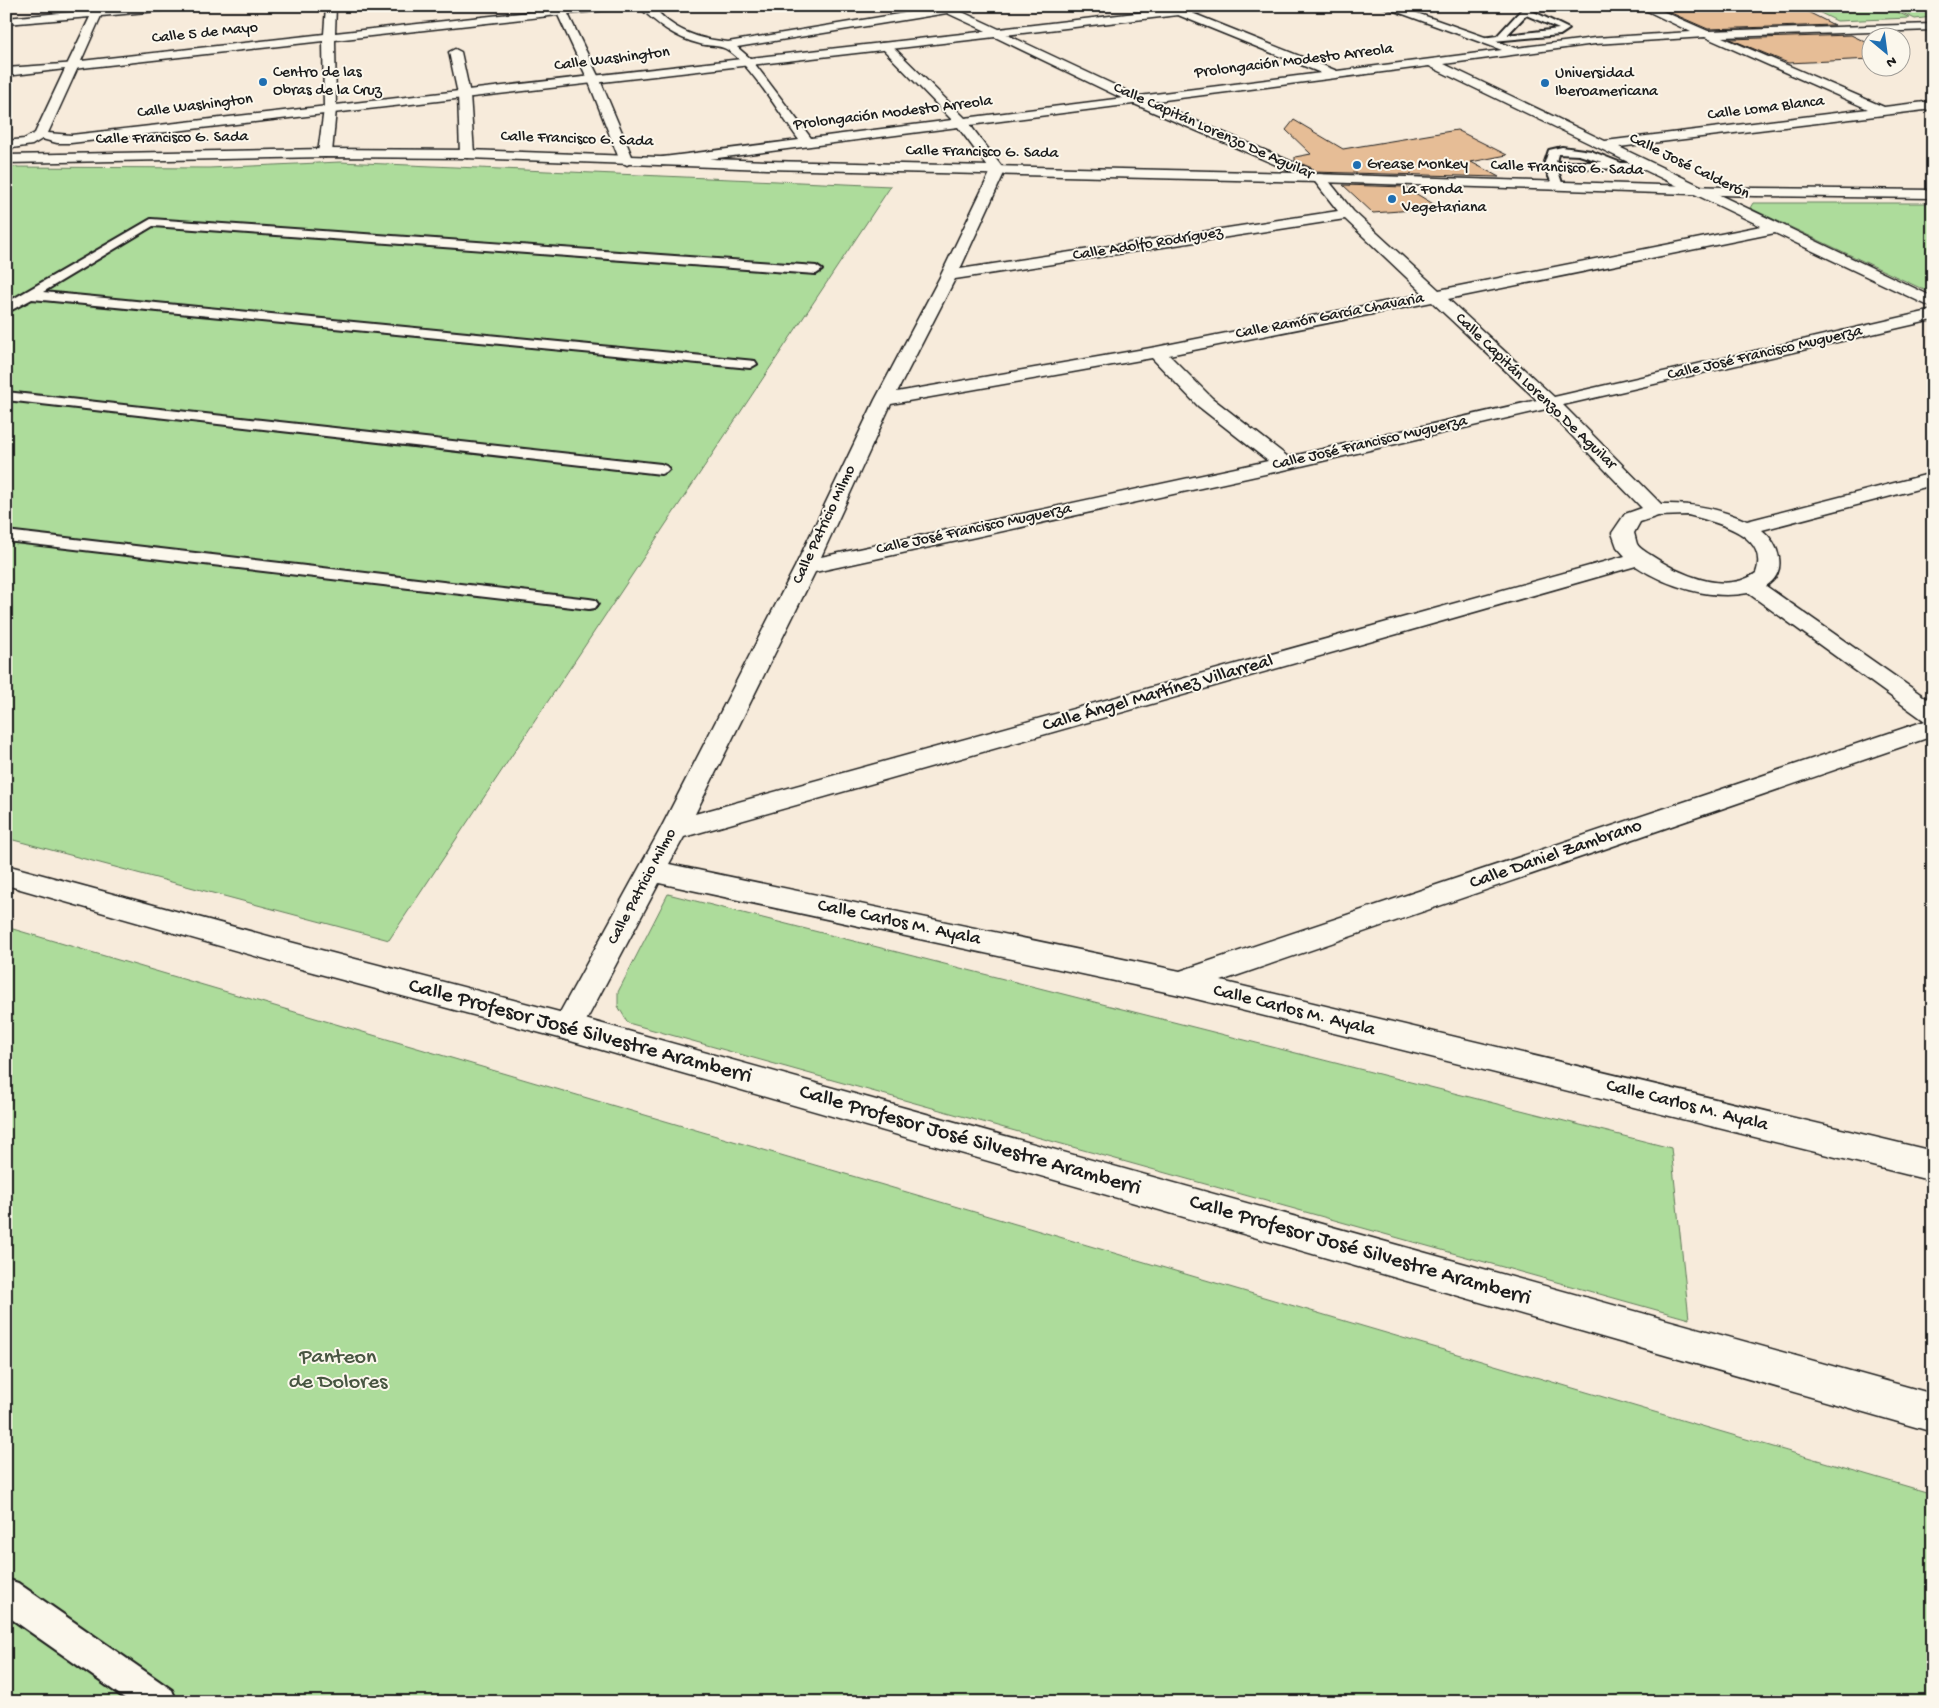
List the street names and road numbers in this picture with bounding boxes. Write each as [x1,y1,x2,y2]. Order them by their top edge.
street label: Calle 5 de Mayo [151,19,259,49]
street label: Prolongación Modesto Arreola [1193,40,1396,84]
street label: Calle Washington [553,43,671,77]
street label: Calle Capitán Lorenzo De Aguilar [1110,79,1317,185]
street label: Calle Washington [136,90,254,124]
street label: Prolongación Modesto Arreola [792,92,995,136]
street label: Calle Loma Blanca [1707,92,1827,126]
street label: Calle Francisco G. Sada [95,128,250,150]
street label: Calle Francisco G. Sada [500,128,655,152]
street label: Calle José Calderón [1626,130,1753,205]
street label: Calle Francisco G. Sada [905,142,1060,164]
street label: Calle Francisco G. Sada [1490,157,1645,181]
street label: Calle Adolfo Rodríguez [1072,224,1225,266]
street label: Calle Ramón García Chavaria [1234,289,1427,345]
street label: Calle Capitán Lorenzo De Aguilar [1450,310,1621,475]
street label: Calle José Francisco Muguerza [1666,322,1865,386]
street label: Calle José Francisco Muguerza [1271,412,1470,476]
street label: Calle Patricio Milmo [789,463,861,587]
street label: Calle José Francisco Muguerza [875,500,1074,560]
street label: Calle Ángel Martínez Villarreal [1040,650,1276,738]
street label: Calle Daniel Zambrano [1467,815,1645,895]
street label: Calle Patricio Milmo [604,826,682,948]
street label: Calle Carlos M. Ayala [815,894,984,952]
street label: Calle Profesor José Silvestre Aramberri [406,974,754,1090]
street label: Calle Carlos M. Ayala [1211,980,1379,1043]
street label: Calle Carlos M. Ayala [1604,1075,1772,1138]
street label: Calle Profesor José Silvestre Aramberri [796,1080,1144,1202]
street label: Calle Profesor José Silvestre Aramberri [1186,1190,1534,1312]

